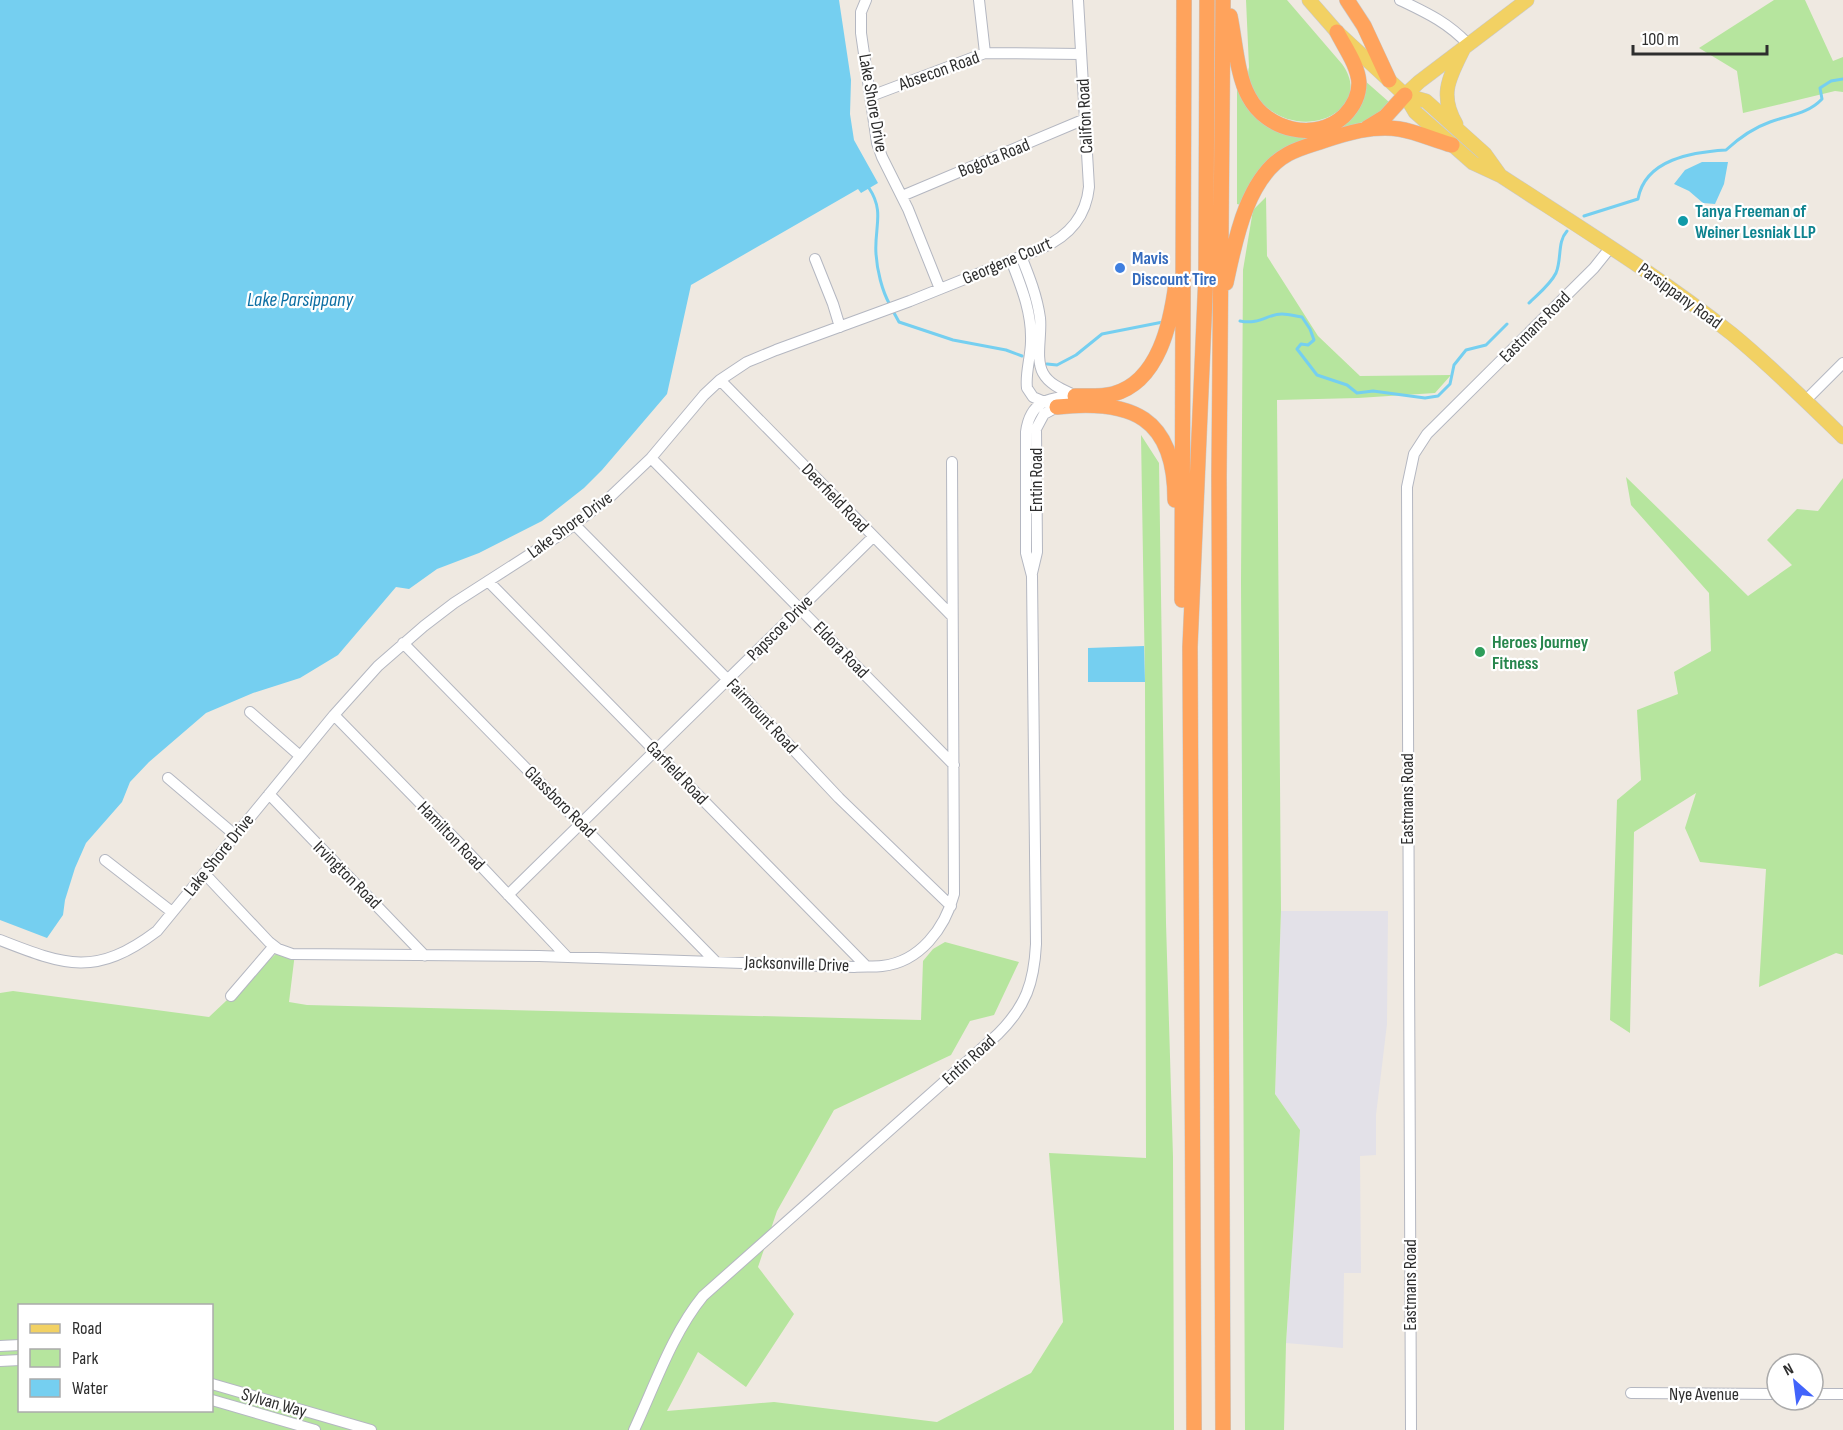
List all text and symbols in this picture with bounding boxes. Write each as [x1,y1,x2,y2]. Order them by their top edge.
scale bar [1633,18,1766,56]
text: 100 m [1642,29,1679,50]
street label: Absecon Road [895,47,982,96]
street label: Lake Shore Drive [854,52,892,154]
street label: Califon Road [1073,78,1097,154]
street label: Bogota Road [955,134,1033,182]
place label: Tanya Freeman of Weiner Lesniak LLP [1695,201,1816,243]
marker: Tanya Freeman of Weiner Lesniak LLP [1676,214,1690,228]
street label: Georgene Court [959,233,1055,289]
place label: Mavis Discount Tire [1132,248,1217,290]
street label: Parsippany Road [1634,259,1726,333]
marker: Mavis Discount Tire [1113,261,1127,275]
street label: Eastmans Road [1495,287,1575,367]
water label: Lake Parsippany [247,288,354,312]
street label: Entin Road [1026,448,1047,512]
street label: Deerfield Road [797,459,873,537]
street label: Lake Shore Drive [524,487,616,563]
street label: Papscoe Drive [743,591,817,665]
street label: Eldora Road [809,617,873,683]
place label: Heroes Journey Fitness [1492,632,1589,674]
marker: Heroes Journey Fitness [1473,645,1487,659]
street label: Fairmount Road [722,674,802,758]
street label: Garfield Road [642,737,712,809]
street label: Eastmans Road [1397,753,1418,845]
street label: Glassboro Road [520,762,600,842]
street label: Hamilton Road [413,797,489,875]
street label: Lake Shore Drive [180,810,258,900]
street label: Irvington Road [309,837,385,913]
street label: Jacksonville Drive [743,952,850,976]
street label: Entin Road [938,1031,1000,1089]
street label: Eastmans Road [1400,1239,1421,1331]
legend [18,1304,213,1412]
text: Road [72,1318,102,1339]
text: Park [72,1348,98,1369]
north arrow [1765,1352,1825,1412]
text: N [1780,1360,1797,1380]
text: Water [72,1378,108,1399]
street label: Sylvan Way [239,1384,309,1422]
street label: Nye Avenue [1669,1384,1739,1405]

